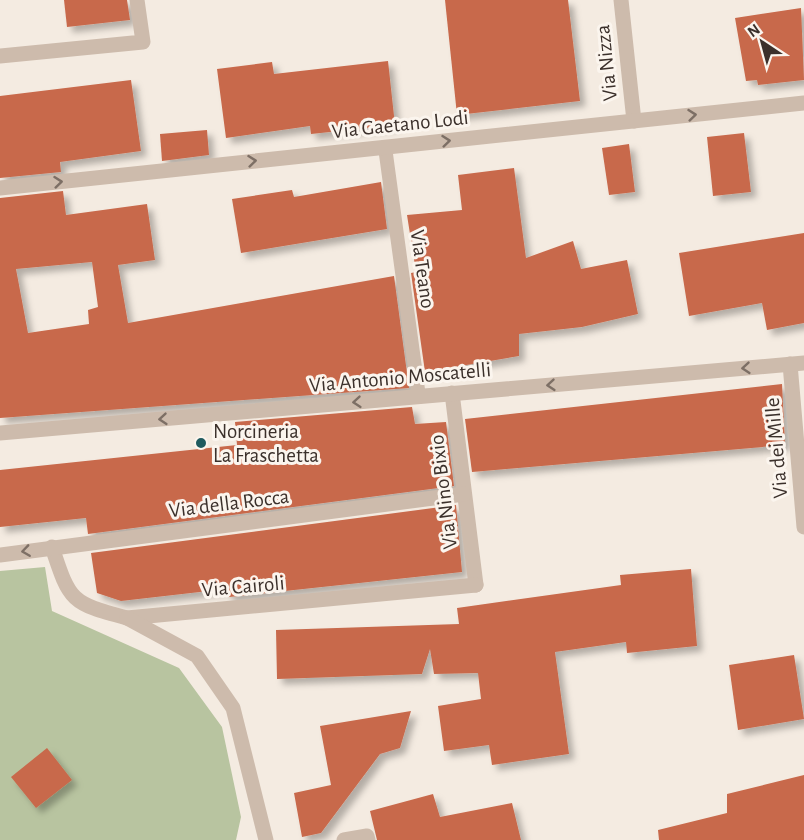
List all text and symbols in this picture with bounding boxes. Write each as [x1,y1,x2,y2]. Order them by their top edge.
north arrow [732,12,792,72]
text: N [745,21,763,40]
street label: Via Nizza [592,24,621,102]
street label: Via Gaetano Lodi [331,107,469,142]
one-way arrow [687,109,696,122]
one-way arrow [441,135,451,148]
one-way arrow [248,155,257,168]
one-way arrow [54,176,63,189]
street label: Via Teano [407,228,438,310]
street label: Via Antonio Moscatelli [308,359,492,396]
one-way arrow [741,361,750,374]
one-way arrow [547,378,556,391]
one-way arrow [353,395,362,408]
street label: Via dei Mille [762,397,791,499]
one-way arrow [158,412,167,425]
place label: Norcineria La Fraschetta [213,421,319,466]
street label: Via Nino Bixio [426,434,461,550]
marker: Norcineria La Fraschetta [194,436,208,450]
street label: Via della Rocca [168,486,291,521]
one-way arrow [21,545,31,557]
street label: Via Cairoli [201,572,285,601]

